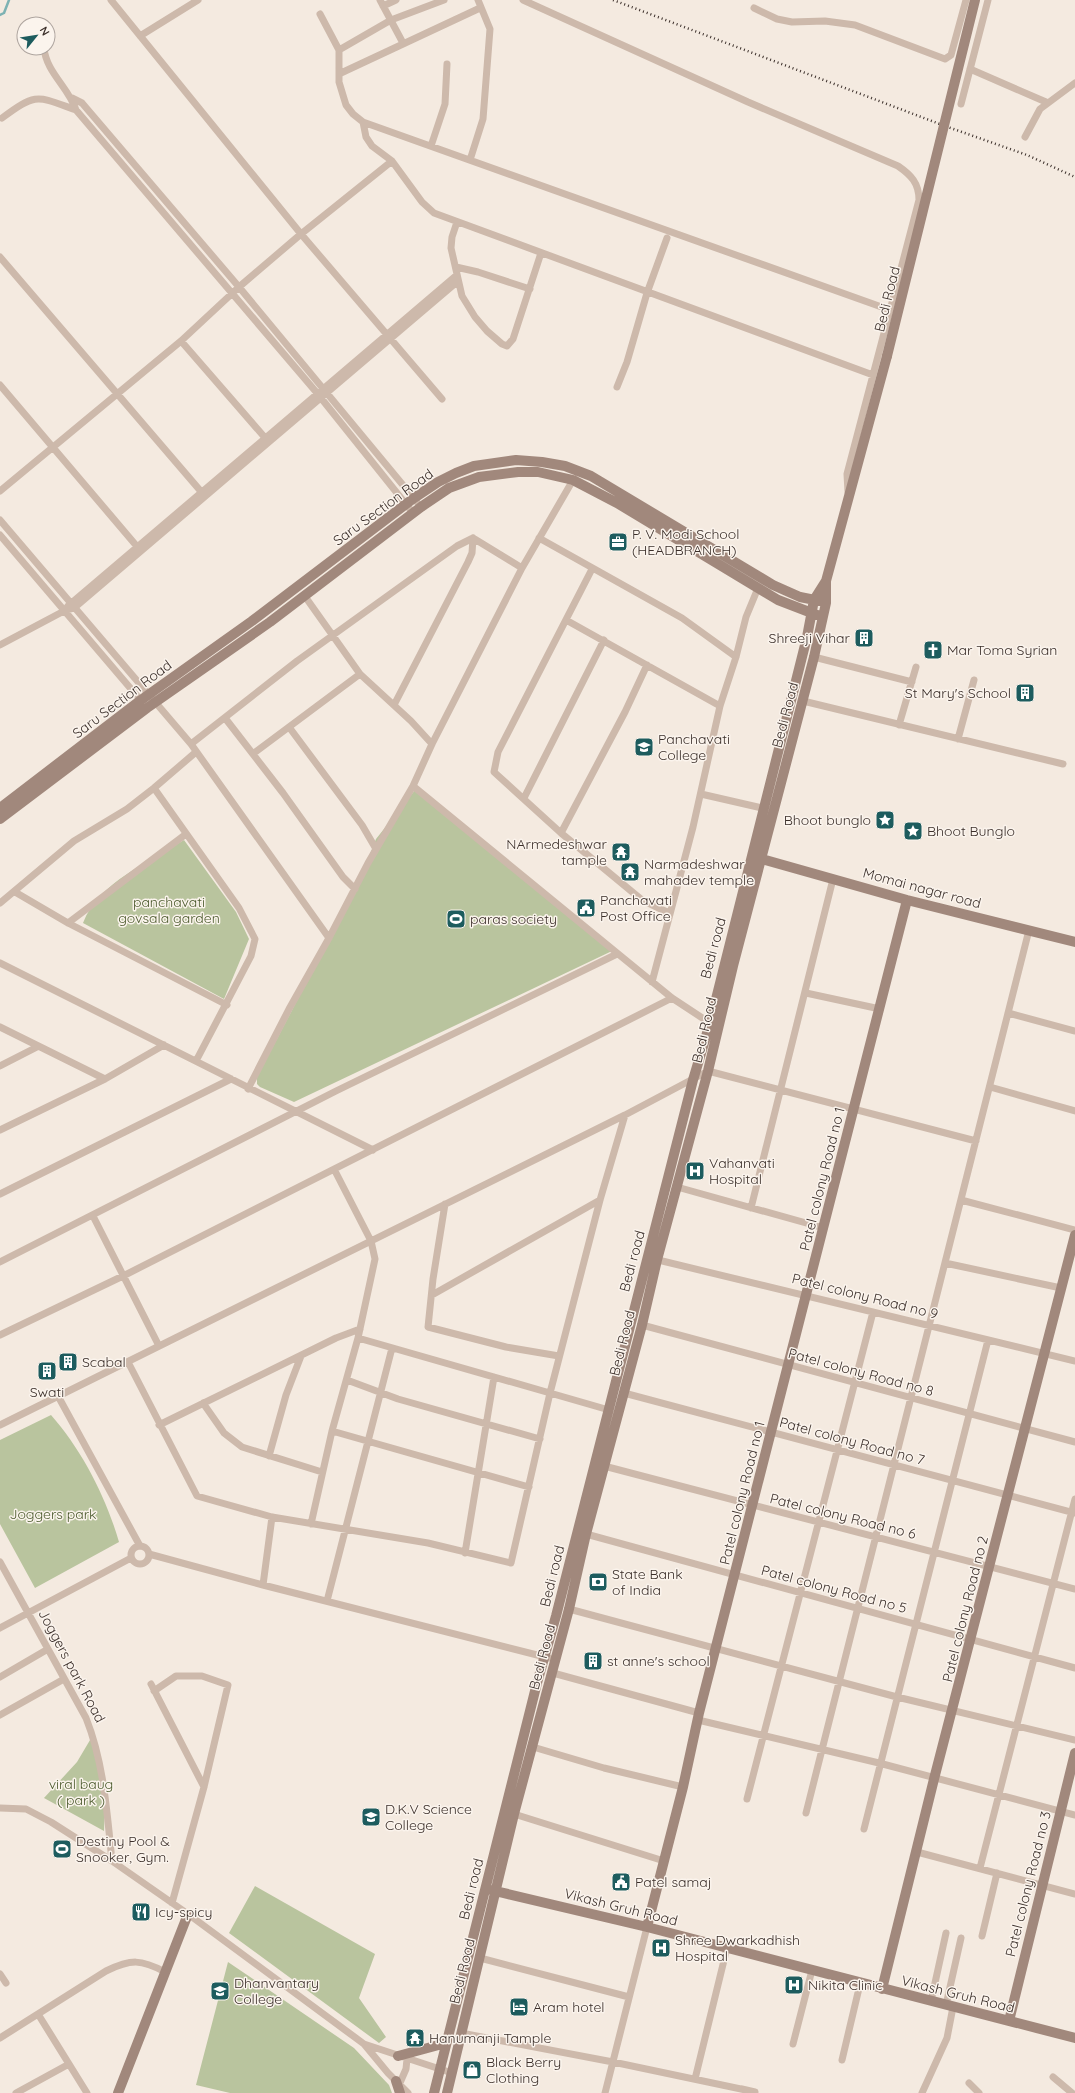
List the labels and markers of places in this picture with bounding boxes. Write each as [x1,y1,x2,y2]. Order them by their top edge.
place label: P. V. Modi School (HEADBRANCH) [632,525,740,559]
office icon: P. V. Modi School (HEADBRANCH) [607,531,629,553]
building icon: Shreeji Vihar [853,627,875,649]
place label: Shreeji Vihar [769,629,851,647]
church icon: Mar Toma Syrian [922,639,944,661]
place label: Mar Toma Syrian [947,641,1057,659]
building icon: St Mary's School [1014,682,1036,704]
place label: St Mary's School [905,684,1011,702]
place label: Panchavati College [658,730,730,764]
school or university icon: Panchavati College [633,736,655,758]
place icon: Bhoot bunglo [874,809,896,831]
place label: Bhoot bunglo [784,811,871,829]
place icon: Bhoot Bunglo [902,820,924,842]
place label: Bhoot Bunglo [927,822,1015,840]
place label: NArmedeshwar tample [506,835,608,869]
temple icon: NArmedeshwar tample [610,841,632,863]
place label: Narmadeshwar mahadev temple [644,855,754,889]
temple icon: Narmadeshwar mahadev temple [619,861,641,883]
place label: Panchavati Post Office [600,891,672,925]
public building icon: Panchavati Post Office [575,897,597,919]
sports icon: paras society [445,908,467,930]
place label: paras society [470,910,557,928]
place label: Vahanvati Hospital [709,1154,775,1188]
hospital icon: Vahanvati Hospital [684,1160,706,1182]
building icon: Scabal [57,1351,79,1373]
place label: Scabal [82,1353,126,1371]
building icon: Swati [36,1360,58,1382]
place label: Swati [30,1383,64,1401]
place label: State Bank of India [612,1565,683,1599]
bank icon: State Bank of India [587,1571,609,1593]
building icon: st anne's school [582,1650,604,1672]
place label: st anne's school [607,1652,710,1670]
place label: D.K.V Science College [385,1800,472,1834]
school or university icon: D.K.V Science College [360,1806,382,1828]
place label: Destiny Pool & Snooker, Gym. [76,1832,170,1866]
sports icon: Destiny Pool & Snooker, Gym. [51,1838,73,1860]
public building icon: Patel samaj [610,1871,632,1893]
place label: Patel samaj [635,1873,712,1891]
restaurant icon: Icy-spicy [130,1901,152,1923]
place label: Icy-spicy [155,1903,212,1921]
place label: Shree Dwarkadhish Hospital [675,1931,800,1965]
hospital icon: Shree Dwarkadhish Hospital [650,1937,672,1959]
place label: Dhanvantary College [234,1974,319,2008]
hospital icon: Nikita Clinic [783,1974,805,1996]
place label: Nikita Clinic [808,1976,882,1994]
school or university icon: Dhanvantary College [209,1980,231,2002]
hotel icon: Aram hotel [508,1996,530,2018]
place label: Aram hotel [533,1998,605,2016]
temple icon: Hanumanji Tample [404,2027,426,2049]
place label: Hanumanji Tample [429,2029,551,2047]
place label: Black Berry Clothing [486,2053,561,2087]
shop icon: Black Berry Clothing [461,2059,483,2081]

